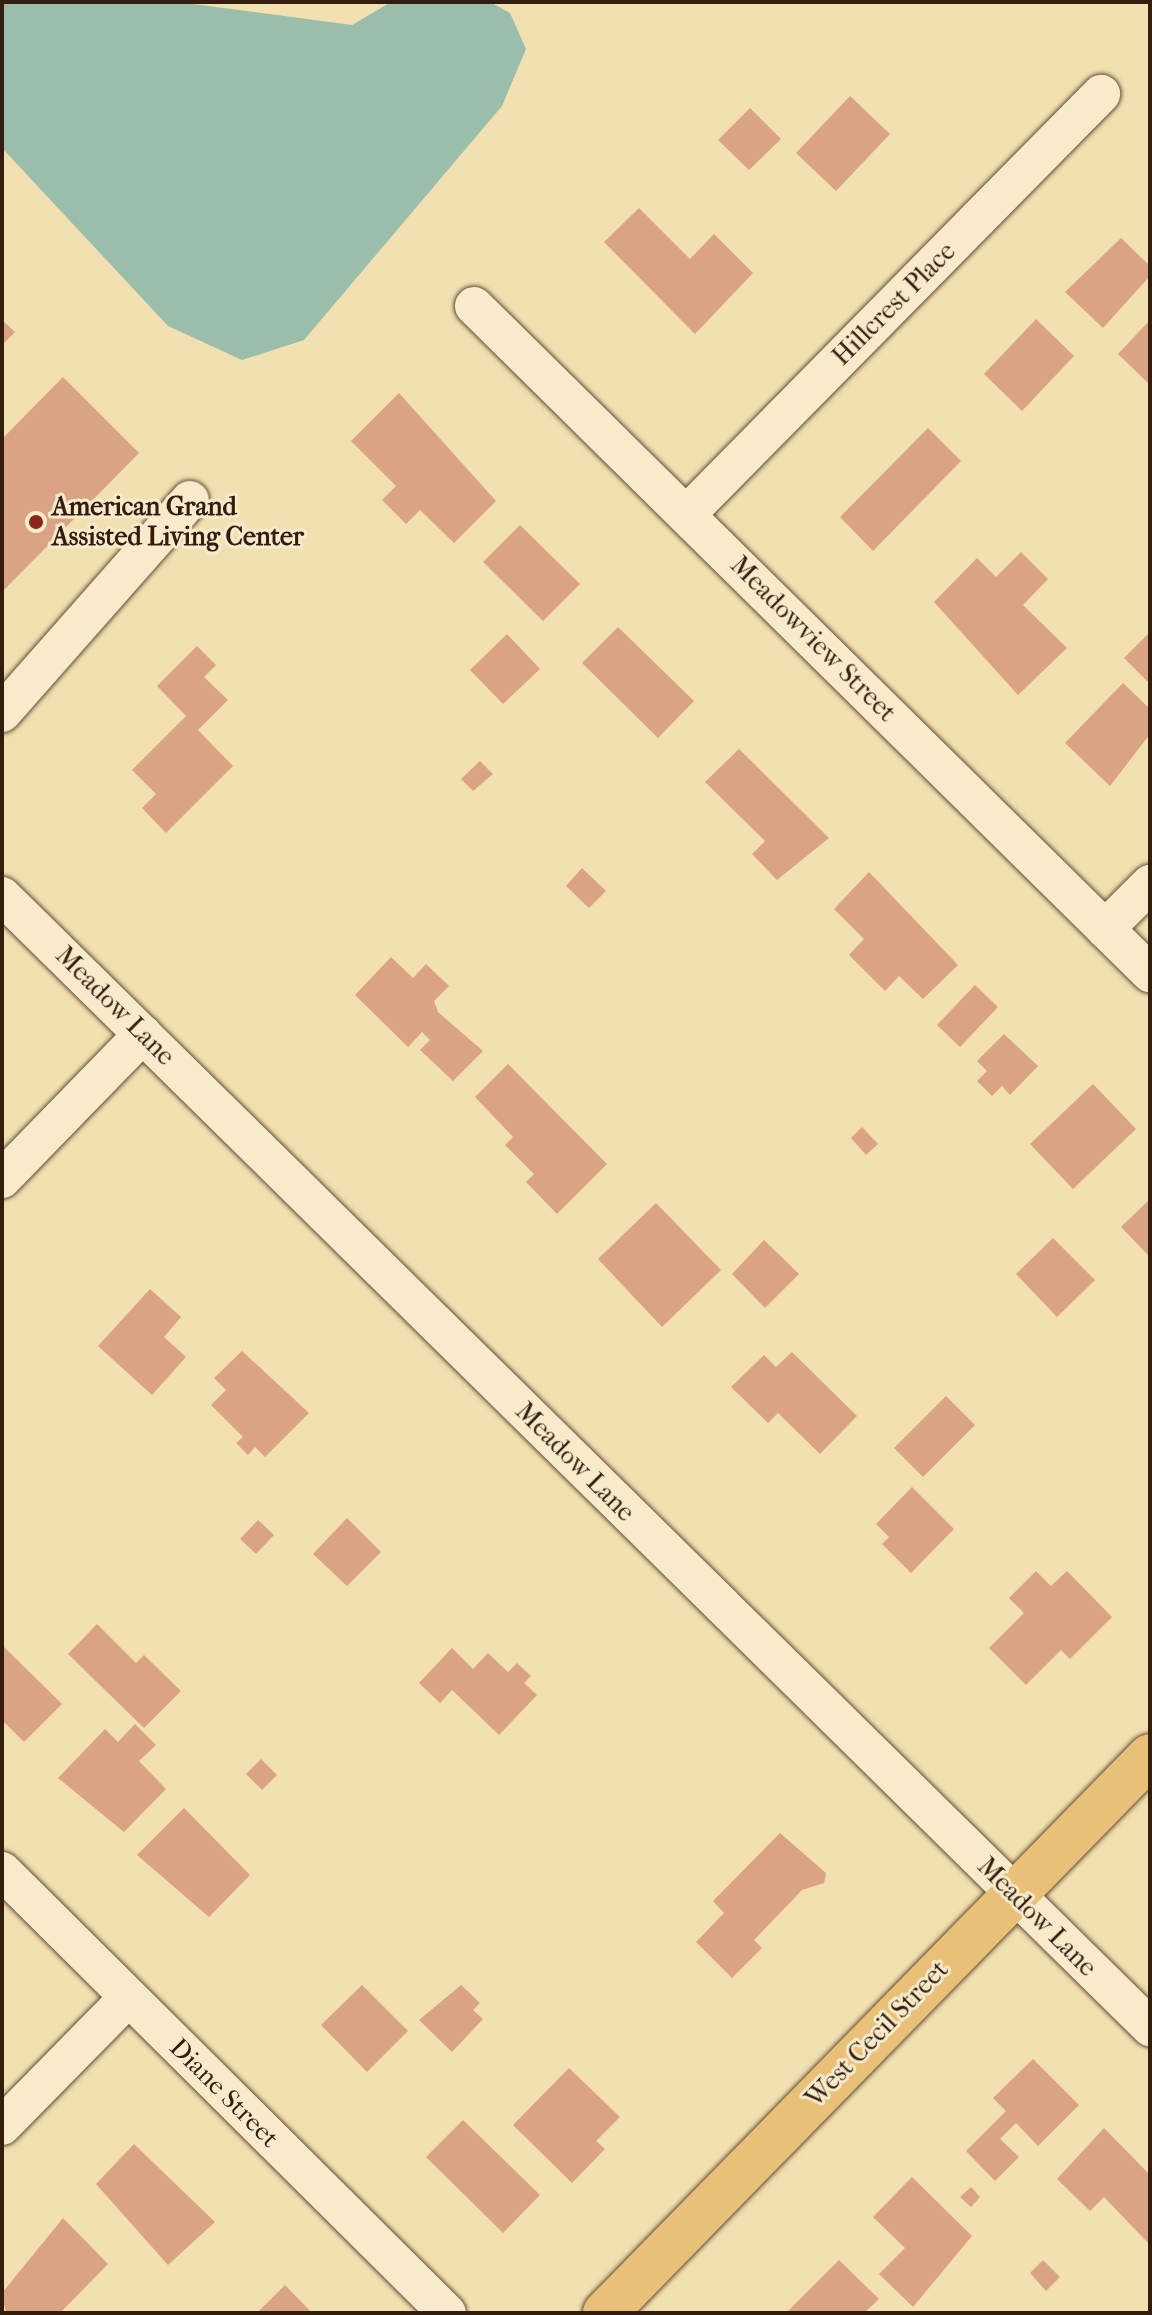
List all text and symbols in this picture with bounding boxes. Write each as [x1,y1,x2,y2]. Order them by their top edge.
street label: Hillcrest Place [826,236,962,372]
place label: American Grand Assisted Living Center [52,491,304,552]
marker: American Grand Assisted Living Center [27,513,45,531]
street label: Meadowview Street [724,550,902,728]
street label: Meadow Lane [49,940,181,1072]
street label: Meadow Lane [509,1396,641,1528]
street label: Meadow Lane [971,1851,1103,1983]
street label: West Cecil Street [799,1954,955,2114]
street label: Diane Street [163,2032,285,2154]

